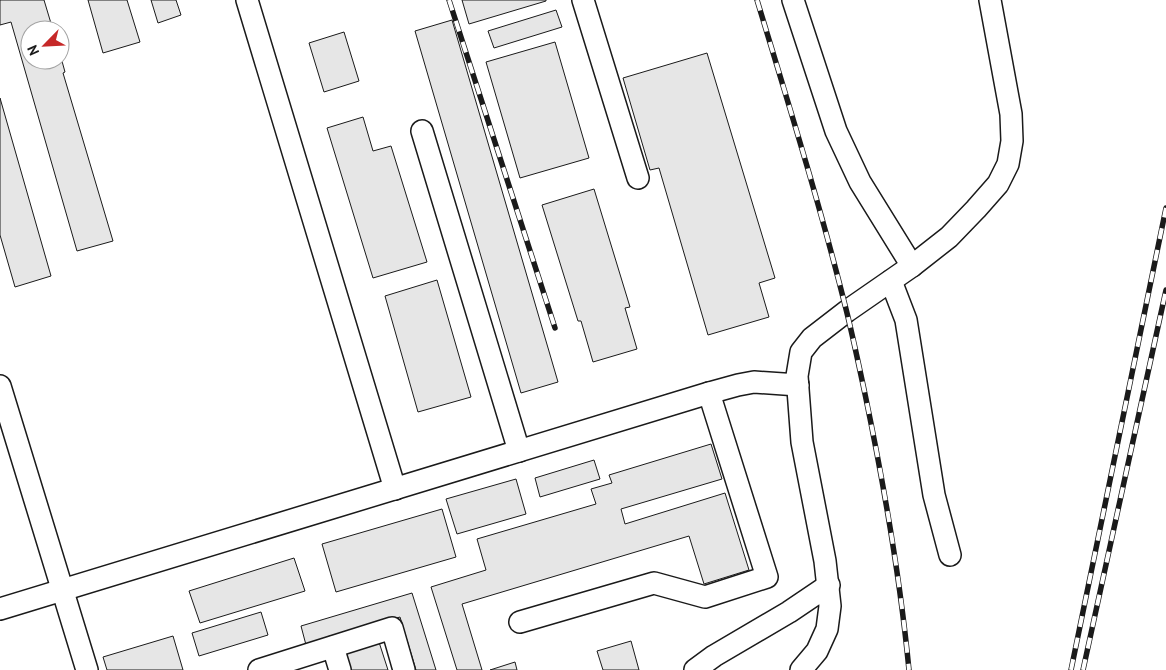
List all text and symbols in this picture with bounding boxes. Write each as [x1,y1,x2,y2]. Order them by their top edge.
north arrow [20,20,70,70]
text: N [23,42,43,58]

